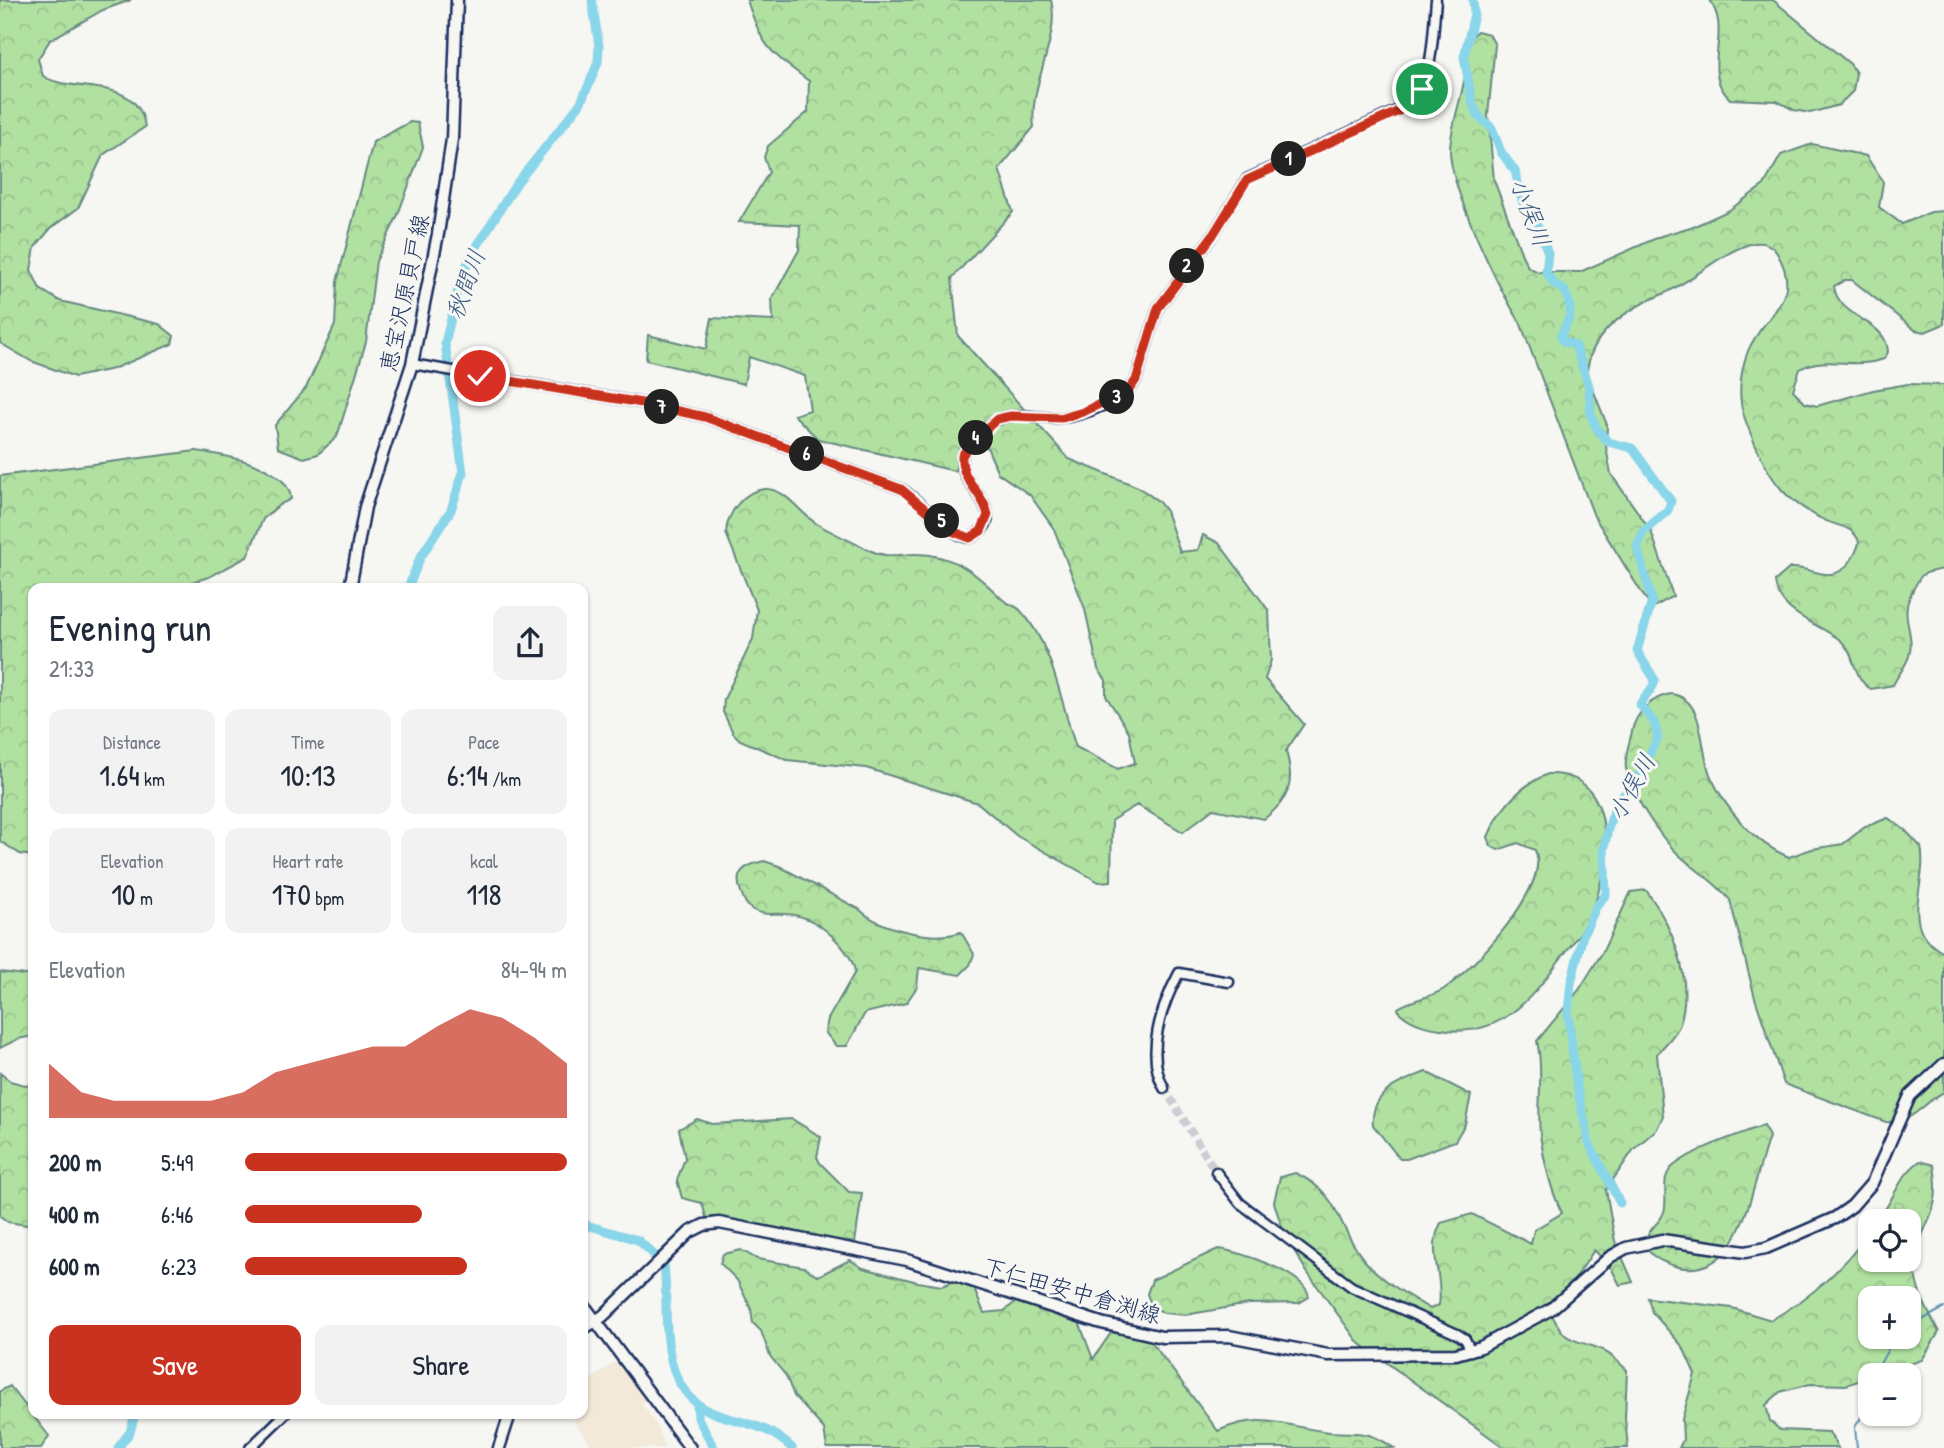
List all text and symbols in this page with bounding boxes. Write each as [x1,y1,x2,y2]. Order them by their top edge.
pin [1392,59,1452,119]
icon: arrive [1403,70,1441,108]
pin: 1 [1272,142,1306,176]
text: 1 [1285,145,1292,171]
water label: 小俣川 [1503,173,1559,251]
street label: 恵宝沢原貝戸線 [372,211,436,375]
water label: 秋間川 [438,245,492,323]
pin: 2 [1170,248,1204,284]
text: 2 [1182,252,1191,278]
pin [450,346,510,406]
icon: check [461,357,499,395]
pin: 3 [1100,380,1134,414]
text: 3 [1112,383,1121,409]
pin: 7 [644,390,680,424]
text: 7 [657,393,666,419]
pin: 4 [958,420,993,456]
text: 4 [972,424,979,450]
pin: 6 [790,436,824,472]
text: 6 [803,440,810,466]
pin: 5 [925,504,960,538]
text: 5 [937,507,946,533]
text: Evening run [49,601,212,653]
button: share [493,606,567,680]
text: 21:33 [49,653,94,684]
text: Distance [103,729,161,755]
text: Time [291,729,325,755]
text: Pace [468,729,500,755]
water label: 小俣川 [1600,748,1662,826]
text: 1.64 [99,755,140,795]
text: 10:13 [280,755,336,795]
text: 6:14 [447,755,488,795]
text: km [140,766,165,792]
text: /km [488,766,521,792]
text: Elevation [100,848,164,874]
text: Heart rate [273,848,343,874]
text: kcal [470,848,498,874]
text: 10 [111,874,136,914]
text: 170 [272,874,311,914]
text: 118 [467,874,501,914]
text: m [136,885,153,911]
text: bpm [311,885,344,911]
text: Elevation [49,954,125,985]
text: 84–94 m [501,954,567,985]
text: 200 m [49,1147,101,1178]
text: 5:49 [161,1147,193,1178]
text: 400 m [49,1199,99,1230]
text: 6:46 [161,1199,193,1230]
map controls [1858,1209,1921,1426]
button: locate [1858,1209,1921,1272]
street label: 下仁田安中倉渕線 [979,1250,1165,1330]
text: 600 m [49,1251,100,1282]
text: 6:23 [161,1251,197,1282]
button: + [1858,1286,1921,1349]
button: Save [49,1325,301,1405]
button: Share [315,1325,567,1405]
button: − [1858,1363,1921,1426]

